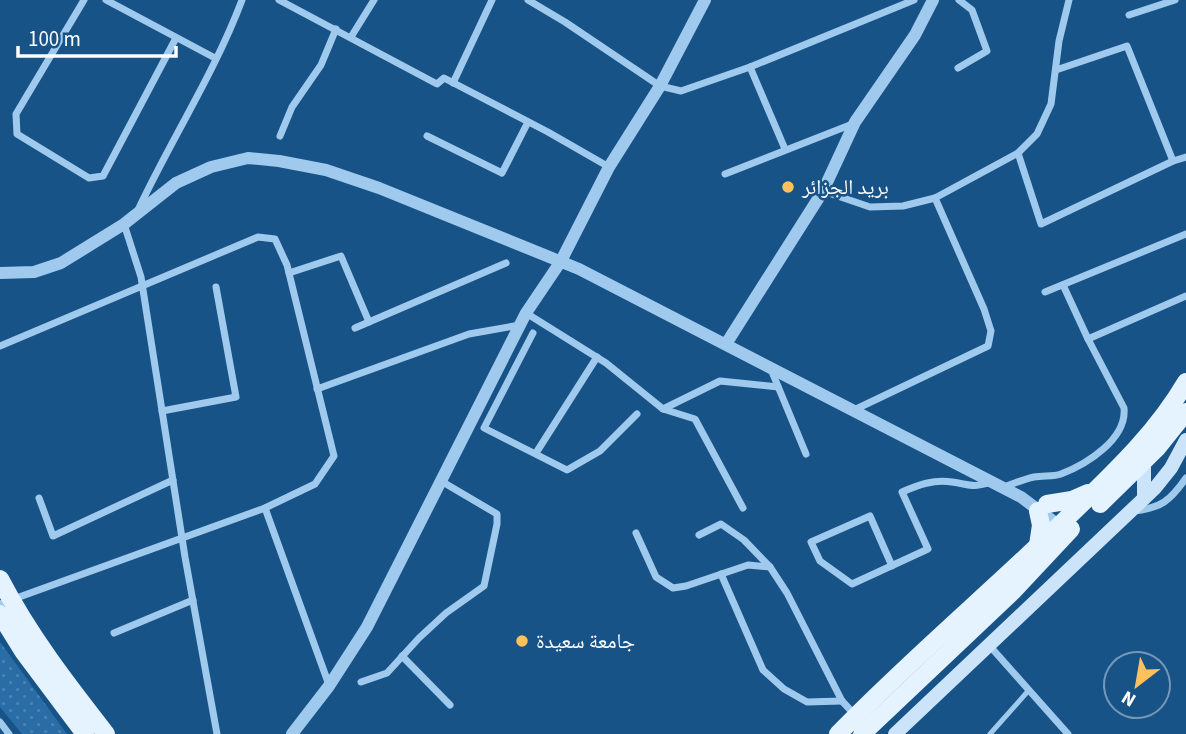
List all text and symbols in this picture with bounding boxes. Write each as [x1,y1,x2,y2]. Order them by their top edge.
scale bar [18,14,175,58]
text: 100 m [28,24,81,54]
place label: بريد الجزائر [801,172,889,202]
marker: بريد الجزائر [780,179,796,195]
place label: جامعة سعيدة [536,626,635,656]
marker: جامعة سعيدة [514,633,530,649]
north arrow [1102,650,1172,720]
text: N [1117,683,1141,713]

